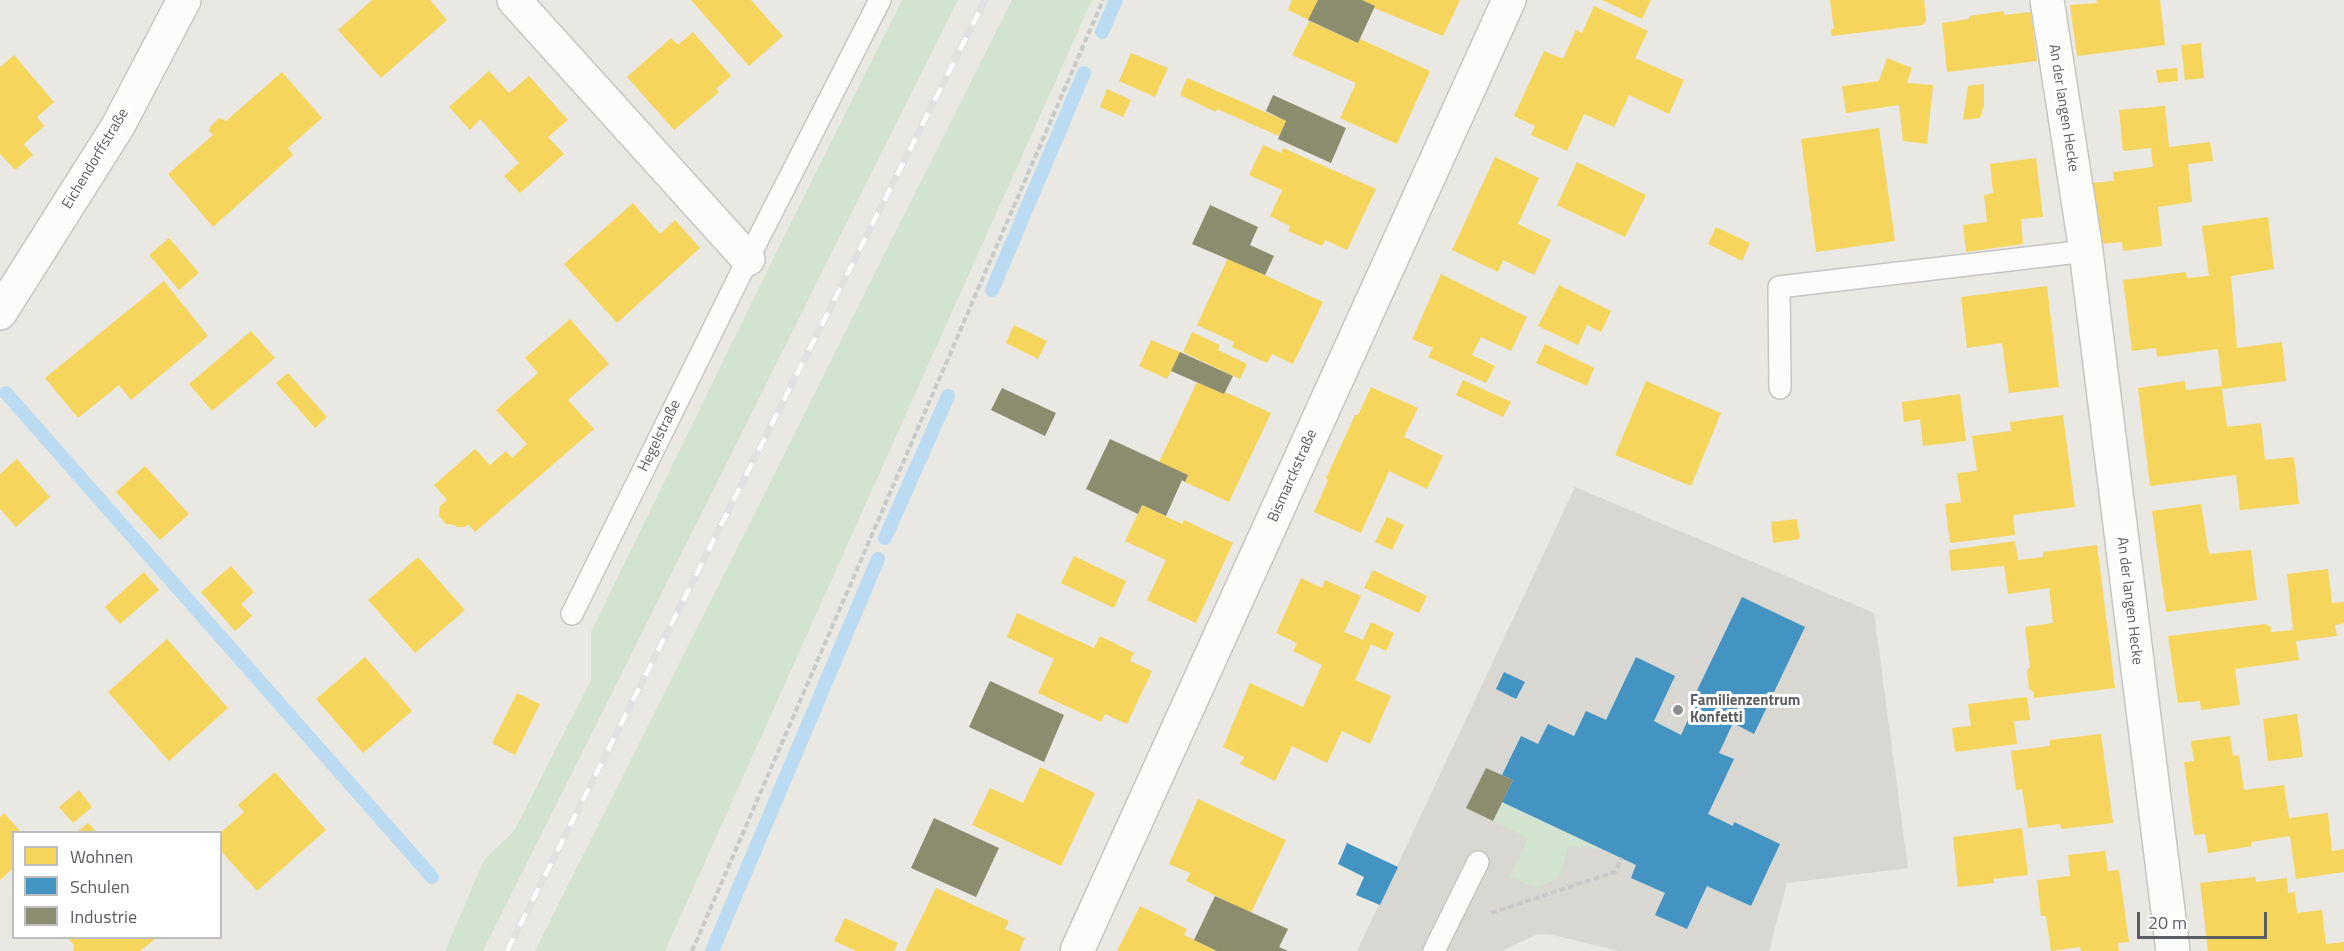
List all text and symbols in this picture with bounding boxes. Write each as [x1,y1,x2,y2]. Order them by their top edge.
street label: An der langen Hecke [2044,43,2082,173]
street label: Eichendorffstraße [59,106,133,212]
street label: Hegelstraße [635,397,685,475]
street label: Bismarckstraße [1265,427,1321,525]
street label: An der langen Hecke [2112,536,2146,666]
place label: Familienzentrum Konfetti [1690,692,1800,727]
marker: Familienzentrum Konfetti [1671,703,1685,717]
legend [12,831,222,939]
text: Wohnen [70,843,133,870]
text: Schulen [70,873,130,900]
scale bar [2140,900,2270,938]
text: Industrie [70,903,137,930]
text: 20 m [2148,909,2187,936]

